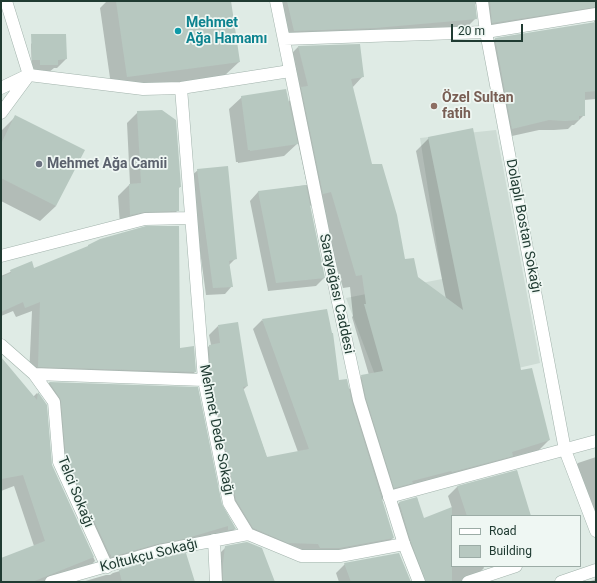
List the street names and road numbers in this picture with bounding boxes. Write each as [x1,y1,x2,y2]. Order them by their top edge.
street label: Dolaplı Bostan Sokağı [502,158,544,294]
street label: Sarayağası Caddesi [315,232,357,356]
street label: Mehmet Dede Sokağı [195,363,237,497]
street label: Telci Sokağı [53,454,97,530]
street label: Koltukçu Sokağı [98,536,200,576]

